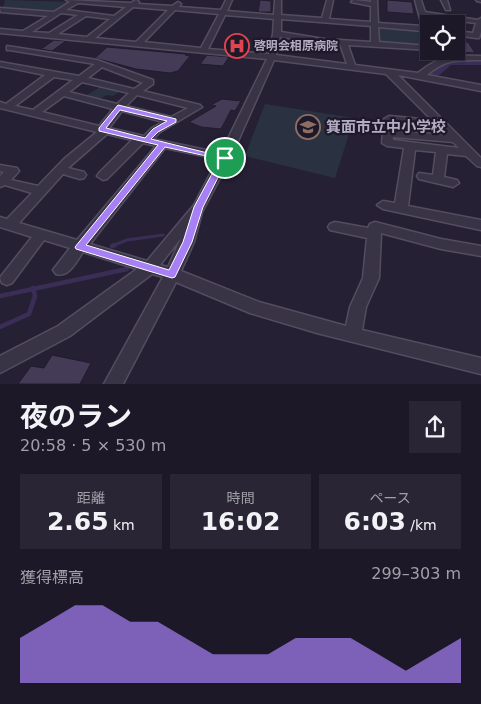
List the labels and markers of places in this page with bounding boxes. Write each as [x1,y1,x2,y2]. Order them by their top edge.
hospital icon: 啓明会相原病院 [224,33,250,59]
place label: 啓明会相原病院 [254,39,338,53]
school or university icon: 箕面市立中小学校 [295,114,321,140]
place label: 箕面市立中小学校 [326,118,446,136]
pin [204,137,246,179]

